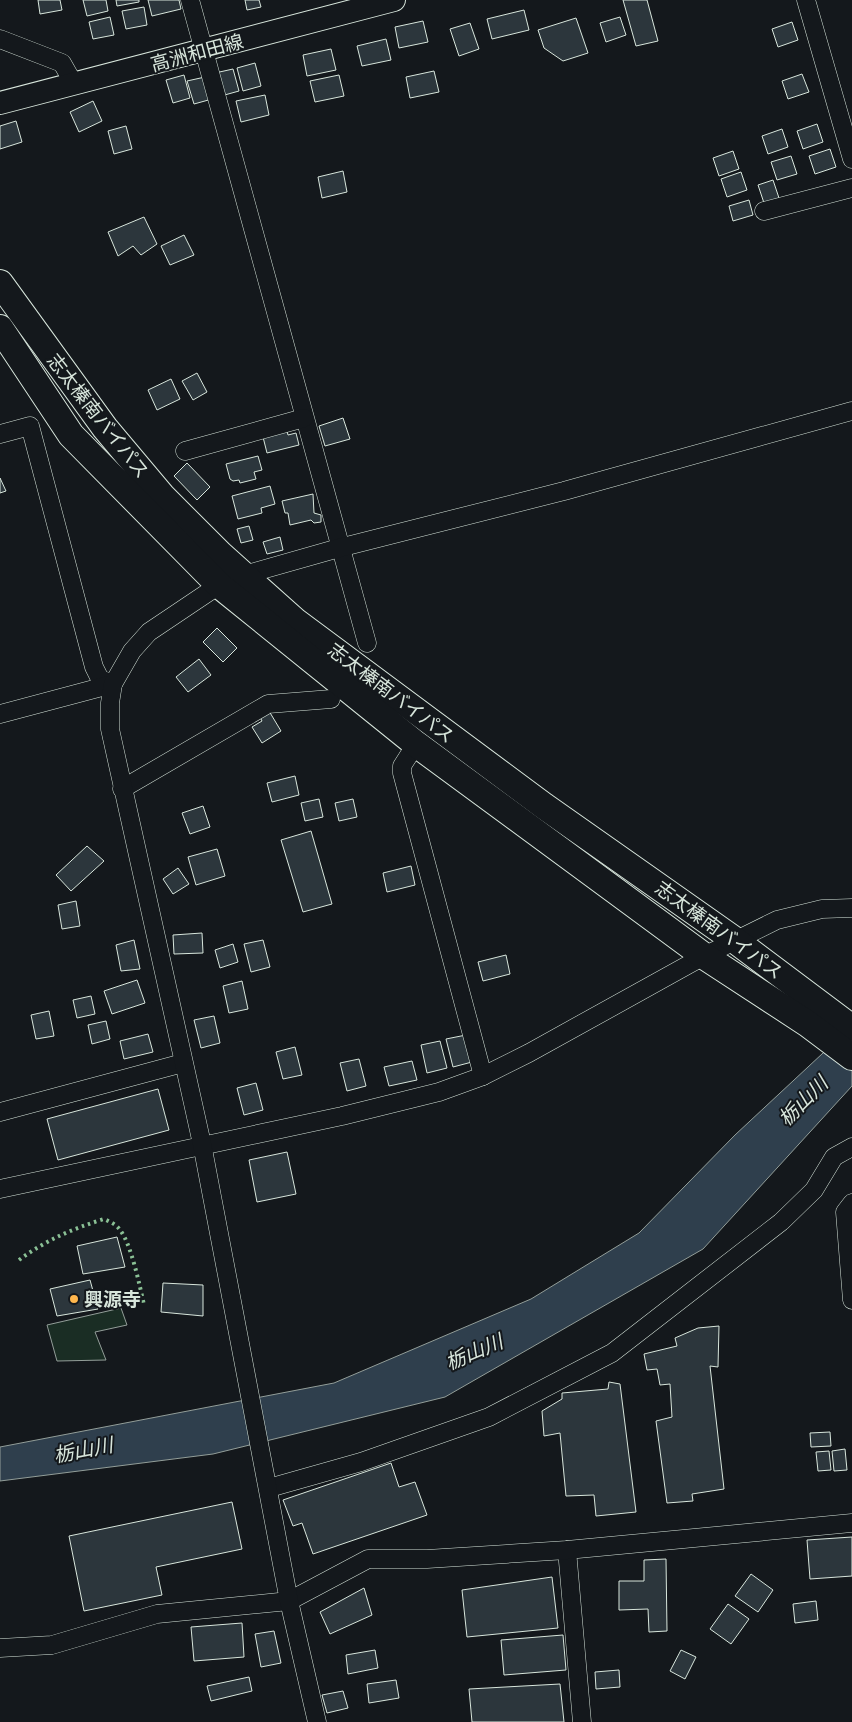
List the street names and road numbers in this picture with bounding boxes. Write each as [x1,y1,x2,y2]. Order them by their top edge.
street label: 高洲和田線 [148,30,246,76]
street label: 志太榛南バイパス [42,349,154,483]
street label: 志太榛南バイパス [324,638,458,748]
street label: 志太榛南バイパス [651,876,787,984]

